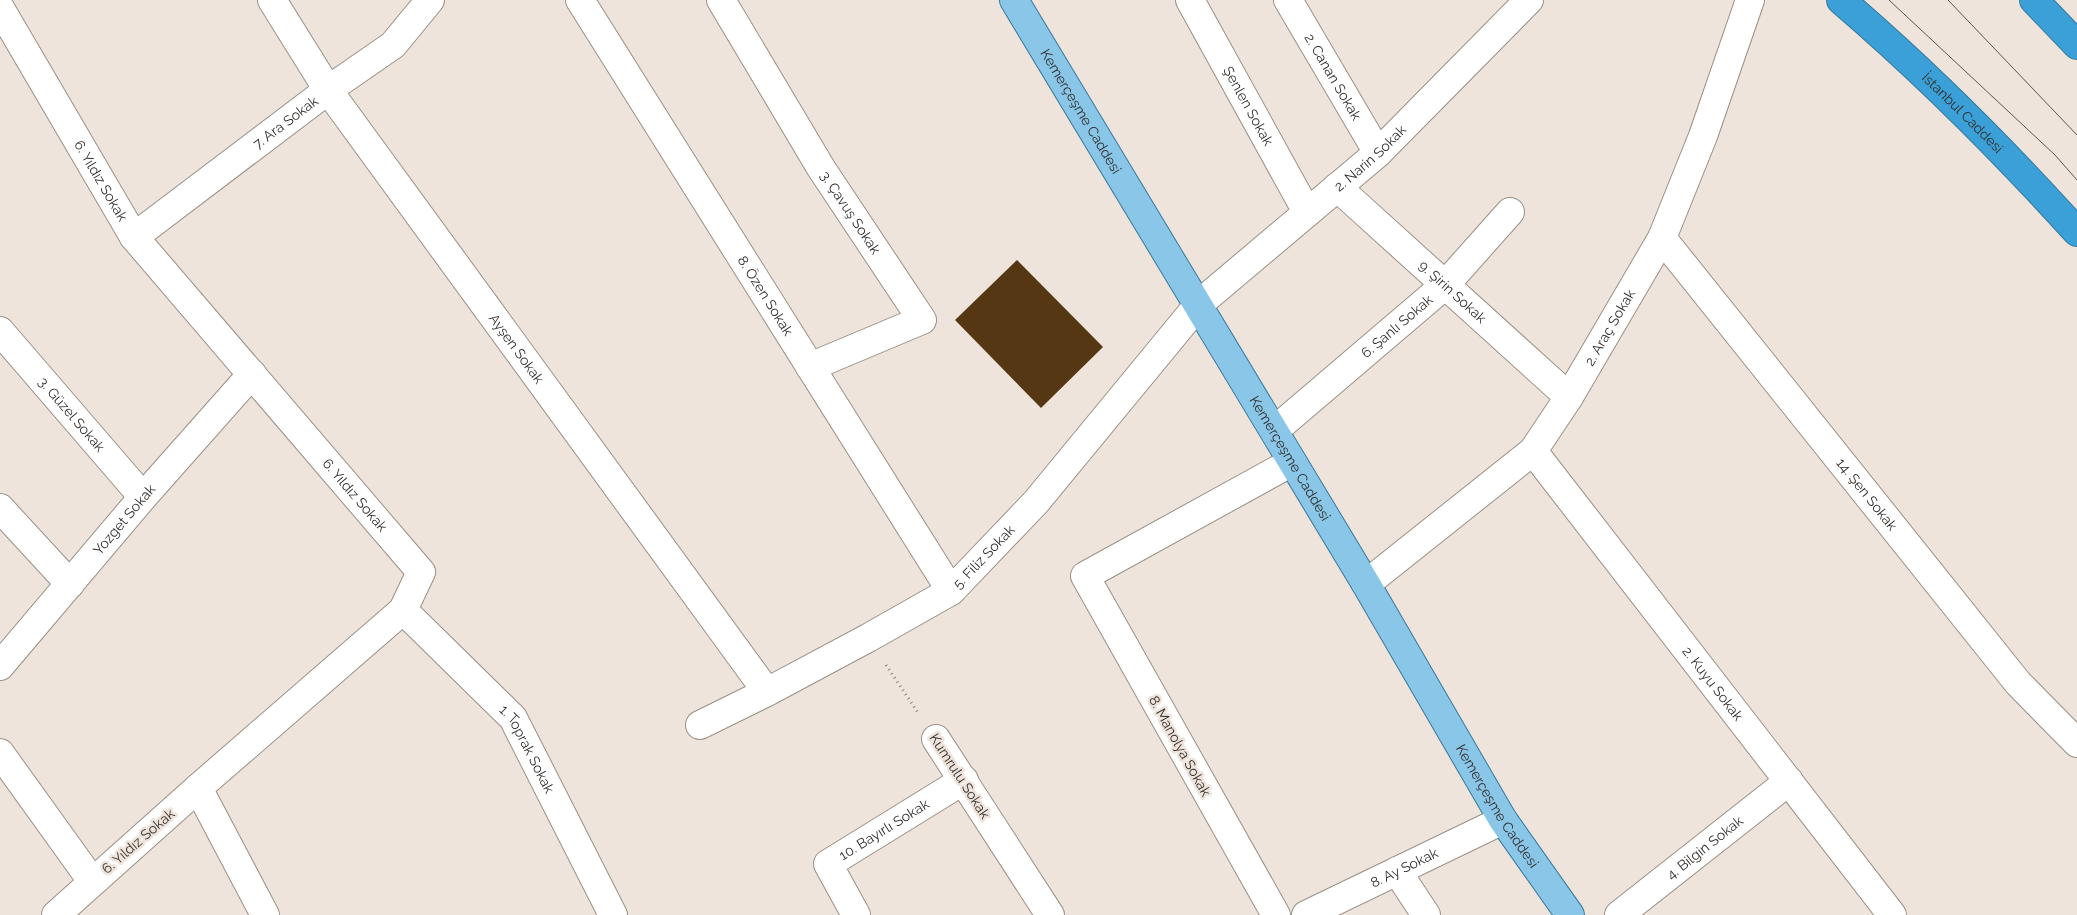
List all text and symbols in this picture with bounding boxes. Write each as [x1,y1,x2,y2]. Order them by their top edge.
street label: 2. Canan Sokak [1301,31,1365,123]
street label: Kemerçeşme Caddesi [1037,46,1125,177]
street label: Şenlen Sokak [1220,64,1277,149]
street label: İstanbul Caddesi [1919,68,2007,156]
street label: 7. Ara Sokak [250,92,322,152]
street label: 2. Narin Sokak [1331,121,1410,194]
street label: 6. Yıldız Sokak [71,137,131,224]
street label: 3. Çavuş Sokak [817,168,884,258]
street label: 8. Özen Sokak [735,253,797,339]
street label: 9. Şirin Sokak [1416,257,1490,327]
street label: 2. Araç Sokak [1581,286,1639,368]
street label: 6. Şanlı Sokak [1358,291,1436,361]
street label: Ayşen Sokak [486,311,548,387]
street label: 3. Güzel Sokak [35,374,109,455]
street label: Kemerçeşme Caddesi [1247,393,1334,523]
street label: 6. Yıldız Sokak [319,455,391,535]
street label: 14. Şen Sokak [1833,455,1901,534]
street label: Yozget Sokak [90,481,159,558]
street label: 5. Filiz Sokak [950,521,1018,592]
street label: 2. Kuyu Sokak [1679,643,1747,724]
street label: 8. Manolya Sokak [1146,693,1214,799]
street label: 1. Toprak Sokak [496,701,558,796]
street label: Kumrulu Sokak [927,730,994,822]
street label: Kemerçeşme Caddesi [1453,742,1542,871]
street label: 10. Bayırlı Sokak [836,795,932,863]
street label: 6. Yıldız Sokak [99,805,178,877]
street label: 4. Bilgin Sokak [1663,812,1746,883]
street label: 8. Ay Sokak [1368,844,1441,891]

